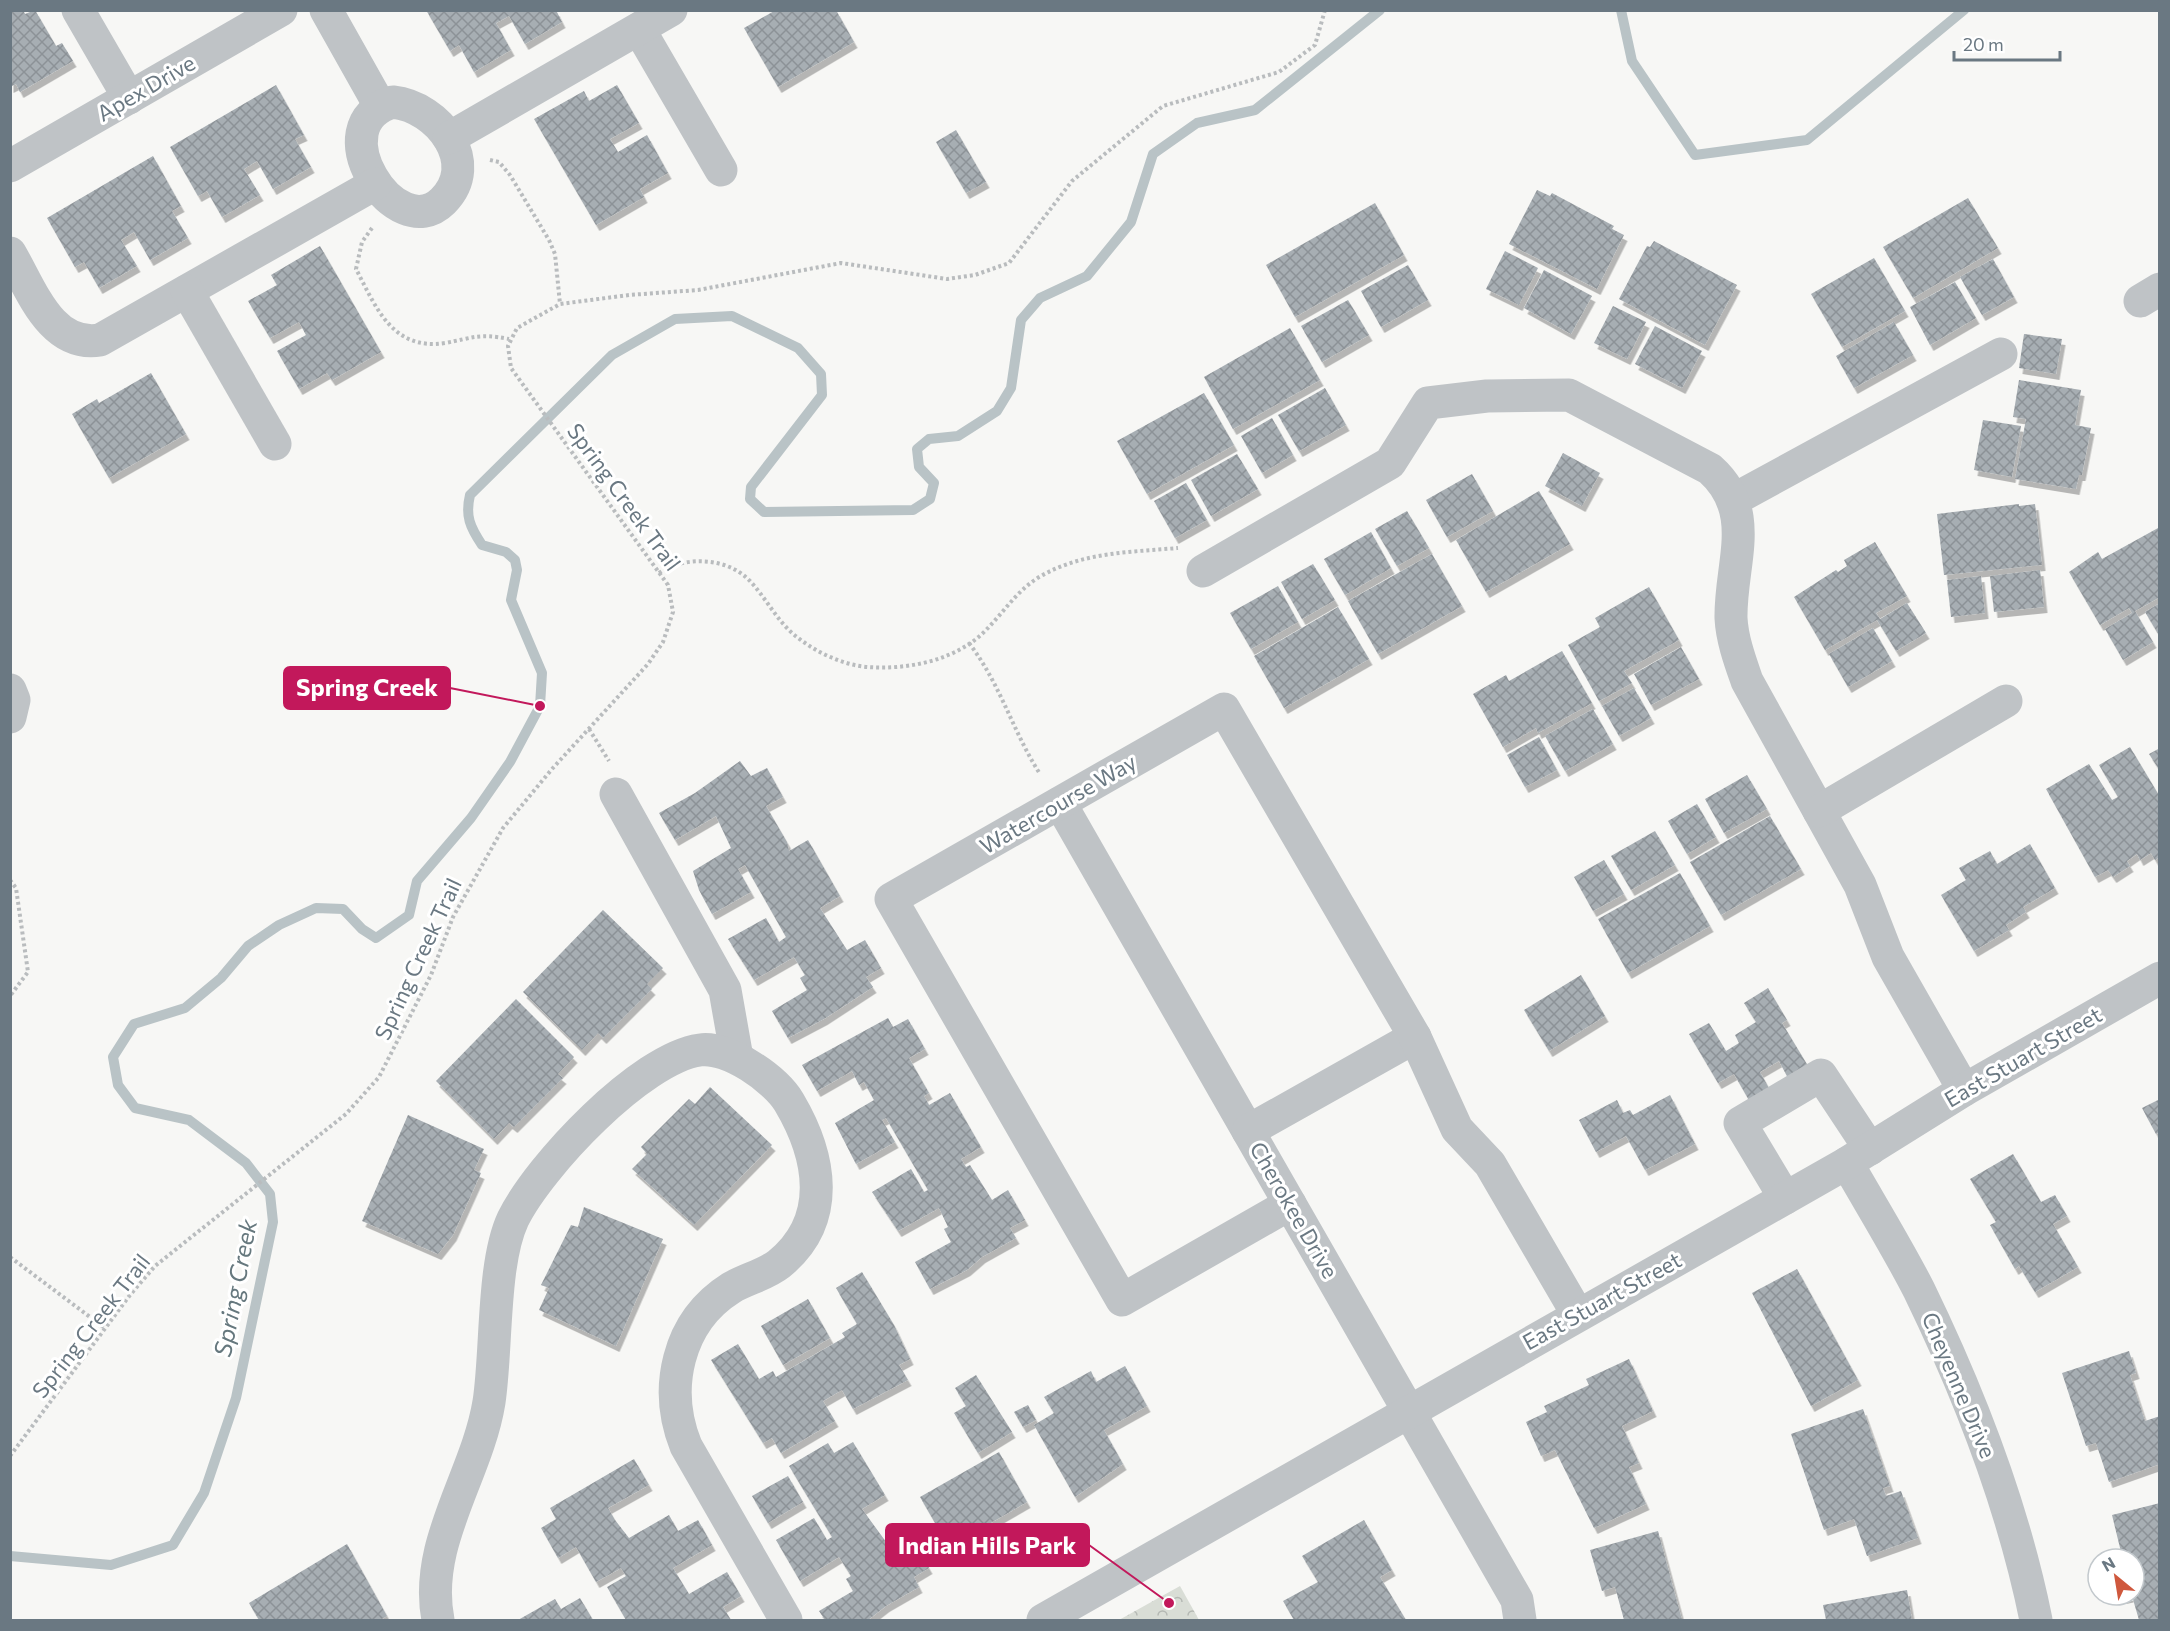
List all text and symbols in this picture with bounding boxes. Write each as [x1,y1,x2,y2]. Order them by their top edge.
scale bar [1954,24,2060,62]
text: 20 m [1963,33,2004,55]
street label: Apex Drive [92,49,200,126]
street label: Spring Creek Trail [562,418,687,576]
callout: Spring Creek [284,667,450,709]
text: Spring Creek [296,672,438,701]
street label: Watercourse Way [975,748,1141,859]
street label: Spring Creek Trail [368,874,467,1044]
street label: East Stuart Street [1939,1001,2106,1113]
street label: Cherokee Drive [1245,1137,1344,1283]
water label: Spring Creek [207,1216,262,1359]
street label: East Stuart Street [1518,1246,1686,1355]
street label: Spring Creek Trail [26,1248,155,1403]
street label: Cheyenne Drive [1917,1308,2002,1462]
callout: Indian Hills Park [886,1524,1089,1566]
text: Indian Hills Park [898,1530,1077,1559]
north arrow [2086,1547,2146,1607]
text: N [2098,1552,2118,1575]

